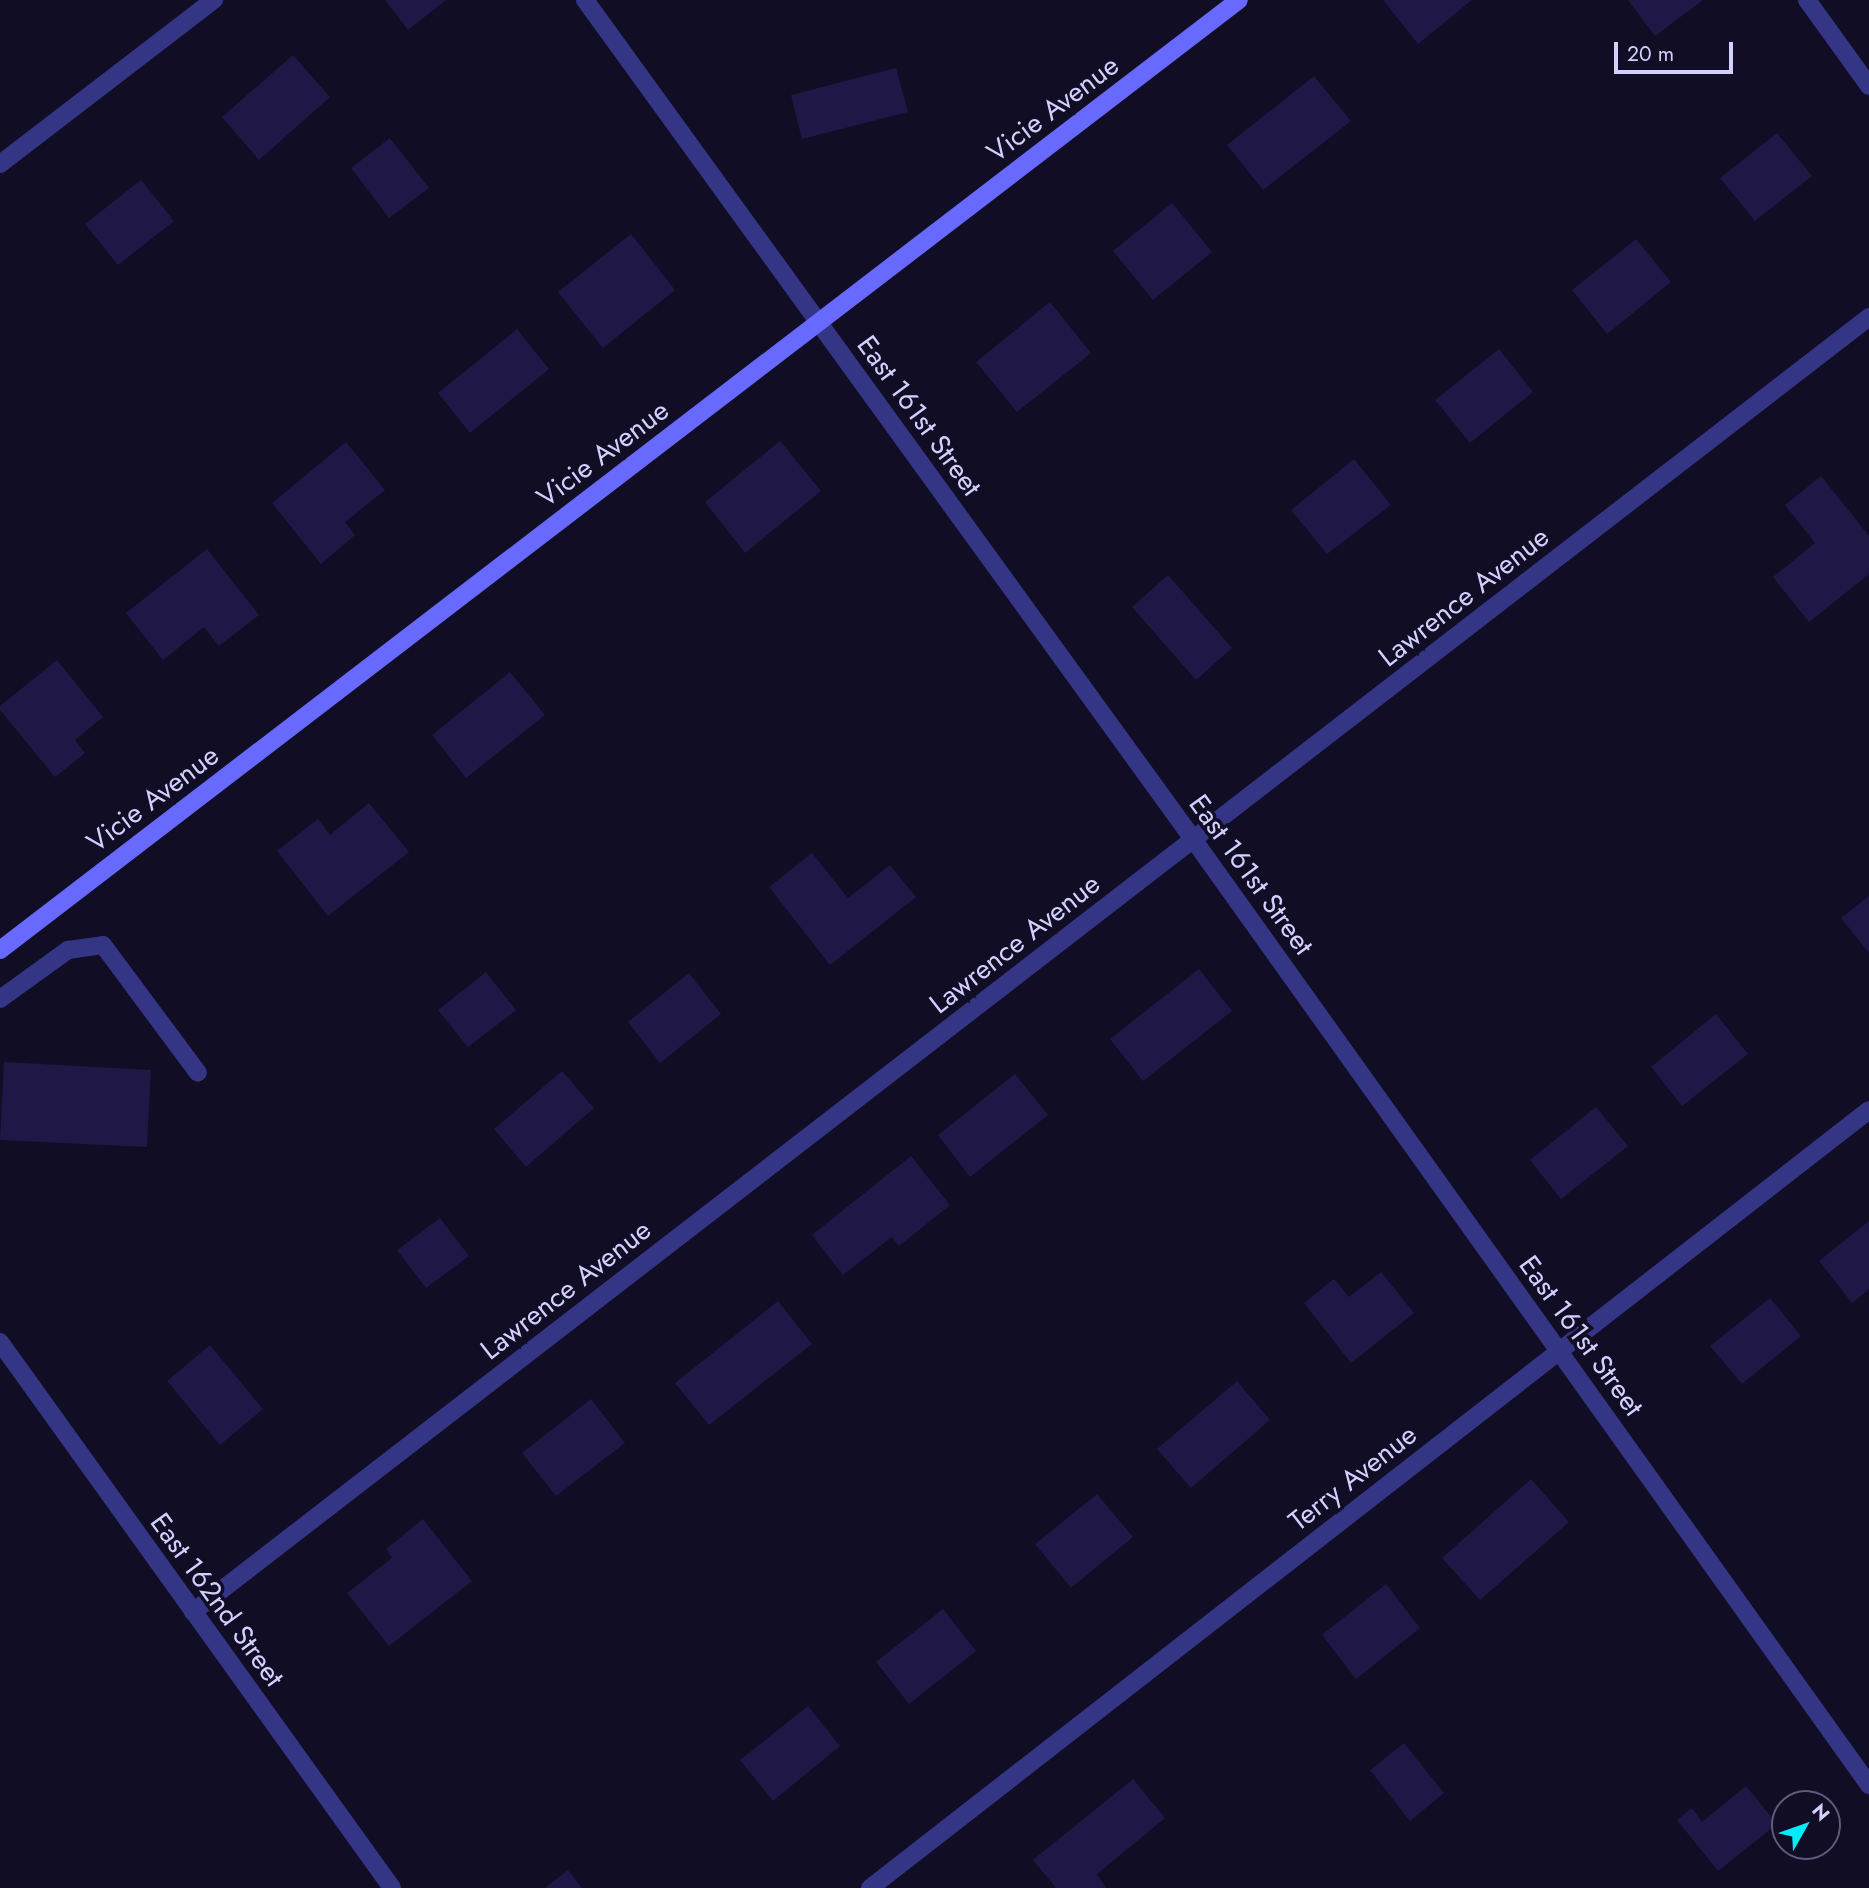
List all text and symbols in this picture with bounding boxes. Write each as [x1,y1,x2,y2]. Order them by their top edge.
scale bar [1617,28,1736,72]
text: 20 m [1627,39,1674,69]
street label: Vicie Avenue [980,49,1126,169]
street label: East 161st Street [850,329,988,503]
street label: Vicie Avenue [530,394,676,514]
street label: Lawrence Avenue [1372,520,1556,674]
street label: Vicie Avenue [80,739,226,859]
street label: East 161st Street [1182,788,1320,962]
street label: Lawrence Avenue [923,867,1107,1021]
street label: Lawrence Avenue [474,1213,658,1367]
street label: East 161st Street [1512,1249,1650,1423]
street label: Terry Avenue [1283,1418,1423,1538]
street label: East 162nd Street [143,1507,291,1693]
north arrow [1771,1790,1841,1860]
text: N [1806,1798,1836,1827]

